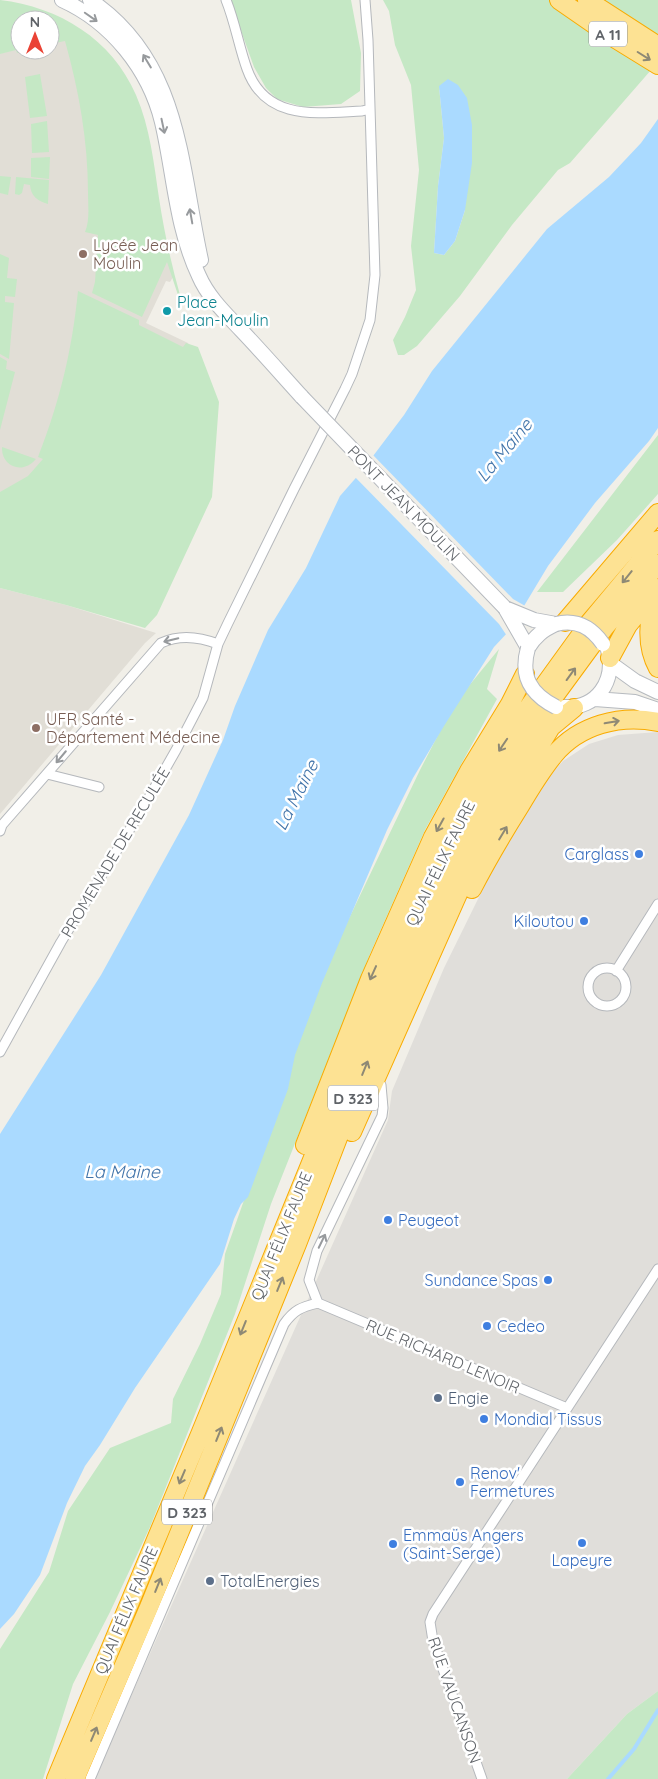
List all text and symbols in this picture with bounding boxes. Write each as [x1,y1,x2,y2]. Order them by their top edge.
north arrow [10,10,60,60]
one-way arrow [83,12,97,22]
text: N [30,13,40,31]
road number: A 11 [589,22,627,46]
one-way arrow [636,52,650,62]
one-way arrow [142,54,152,68]
one-way arrow [158,118,168,134]
one-way arrow [186,208,196,224]
place label: Lycée Jean Moulin [93,235,178,273]
marker: Lycée Jean Moulin [77,248,89,260]
place label: Place Jean-Moulin [177,292,269,330]
marker: Place Jean-Moulin [161,305,173,317]
water label: La Maine [471,413,538,486]
street label: PONT JEAN MOULIN [344,441,464,565]
one-way arrow [621,571,633,584]
one-way arrow [164,636,180,645]
one-way arrow [566,667,576,681]
place label: UFR Santé - Département Médecine [46,709,220,747]
one-way arrow [604,716,620,726]
marker: UFR Santé - Département Médecine [30,722,42,734]
one-way arrow [498,738,508,752]
one-way arrow [56,751,67,764]
water label: La Maine [269,755,324,834]
street label: PROMENADE DE RECULÉE [56,763,174,941]
street label: QUAI FÉLIX FAURE [401,797,479,929]
one-way arrow [435,817,445,832]
one-way arrow [498,827,508,841]
place label: Carglass [565,844,629,864]
marker: Carglass [633,848,645,860]
place label: Kiloutou [513,911,574,931]
marker: Kiloutou [578,915,590,927]
one-way arrow [367,965,377,980]
one-way arrow [361,1061,370,1076]
road number: D 323 [328,1086,378,1110]
water label: La Maine [84,1160,161,1183]
street label: QUAI FÉLIX FAURE [246,1169,316,1303]
place label: Peugeot [398,1210,459,1230]
marker: Peugeot [382,1214,394,1226]
one-way arrow [317,1234,327,1249]
place label: Sundance Spas [424,1270,538,1290]
marker: Sundance Spas [542,1274,554,1286]
one-way arrow [276,1277,286,1292]
street label: RUE RICHARD LENOIR [363,1314,523,1398]
place label: Cedeo [497,1316,545,1336]
one-way arrow [238,1320,248,1335]
marker: Cedeo [481,1320,493,1332]
place label: Engie [448,1388,489,1408]
marker: Engie [432,1392,444,1404]
place label: Mondial Tissus [494,1409,602,1429]
marker: Mondial Tissus [478,1413,490,1425]
one-way arrow [215,1427,224,1442]
place label: Renov' Fermetures [470,1463,555,1501]
one-way arrow [177,1469,187,1484]
marker: Renov' Fermetures [454,1476,466,1488]
road number: D 323 [162,1500,212,1524]
place label: Emmaüs Angers (Saint-Serge) [403,1525,524,1563]
marker: Lapeyre [576,1537,588,1549]
marker: Emmaüs Angers (Saint-Serge) [387,1538,399,1550]
street label: QUAI FÉLIX FAURE [90,1543,162,1677]
place label: Lapeyre [552,1550,612,1570]
place label: TotalEnergies [220,1571,319,1591]
marker: TotalEnergies [204,1575,216,1587]
one-way arrow [153,1578,163,1593]
street label: RUE VAUCANSON [424,1634,486,1766]
one-way arrow [90,1727,100,1742]

